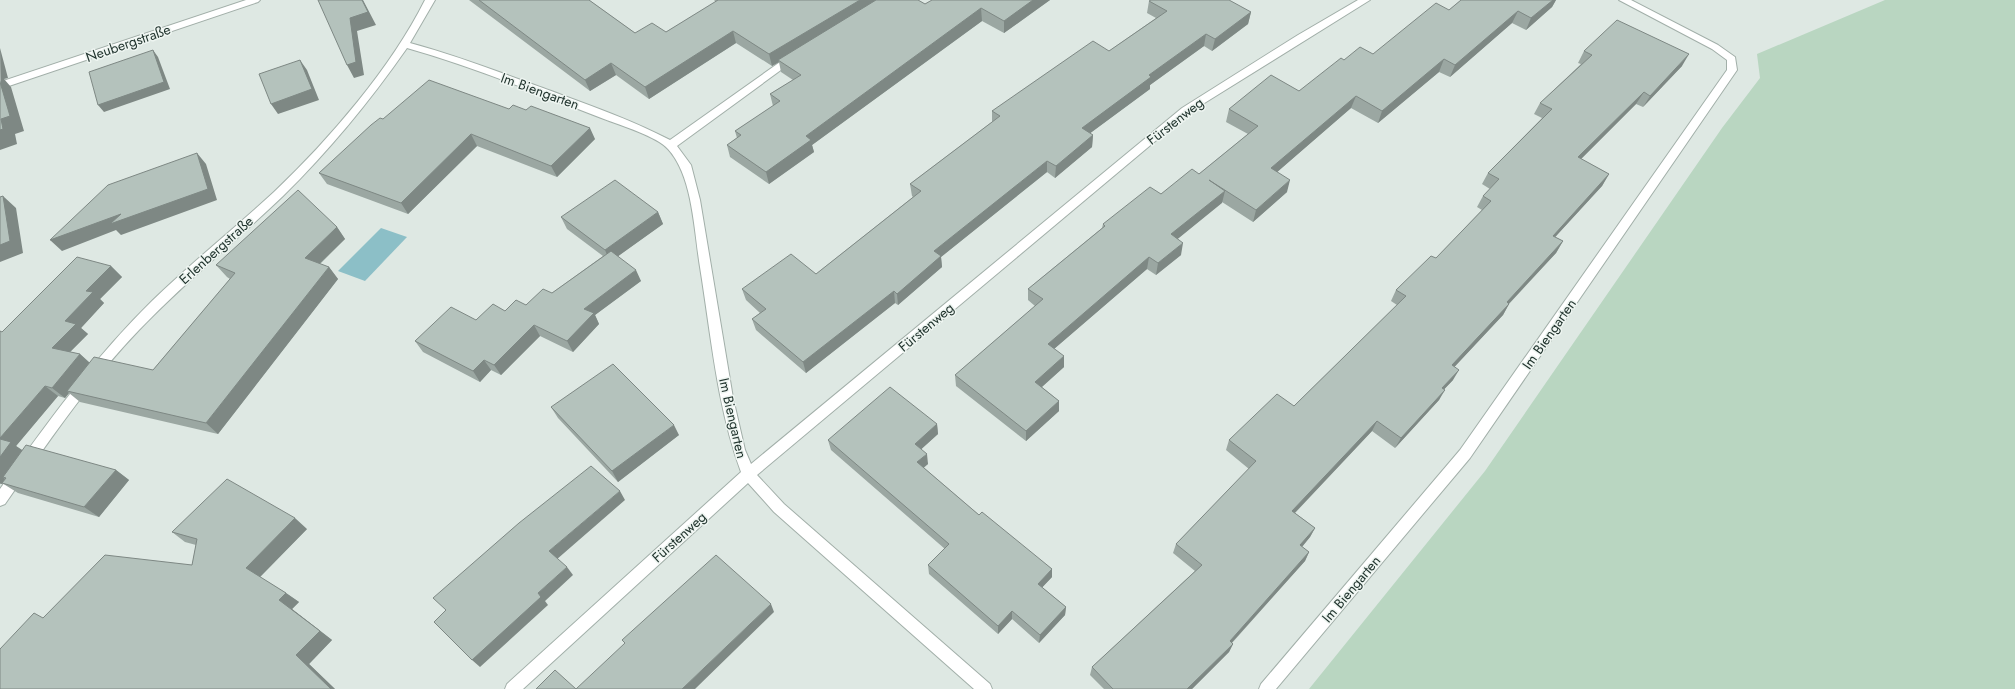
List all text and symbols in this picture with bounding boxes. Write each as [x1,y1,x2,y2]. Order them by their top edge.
street label: Neubergstraße [83,19,173,67]
street label: Im Biengarten [498,68,582,114]
street label: Fürstenweg [1142,92,1208,150]
street label: Erlenbergstraße [174,211,258,289]
street label: Im Biengarten [1517,295,1581,373]
street label: Fürstenweg [894,298,958,356]
street label: Im Biengarten [714,376,752,460]
street label: Fürstenweg [647,507,711,567]
street label: Im Biengarten [1317,551,1385,627]

